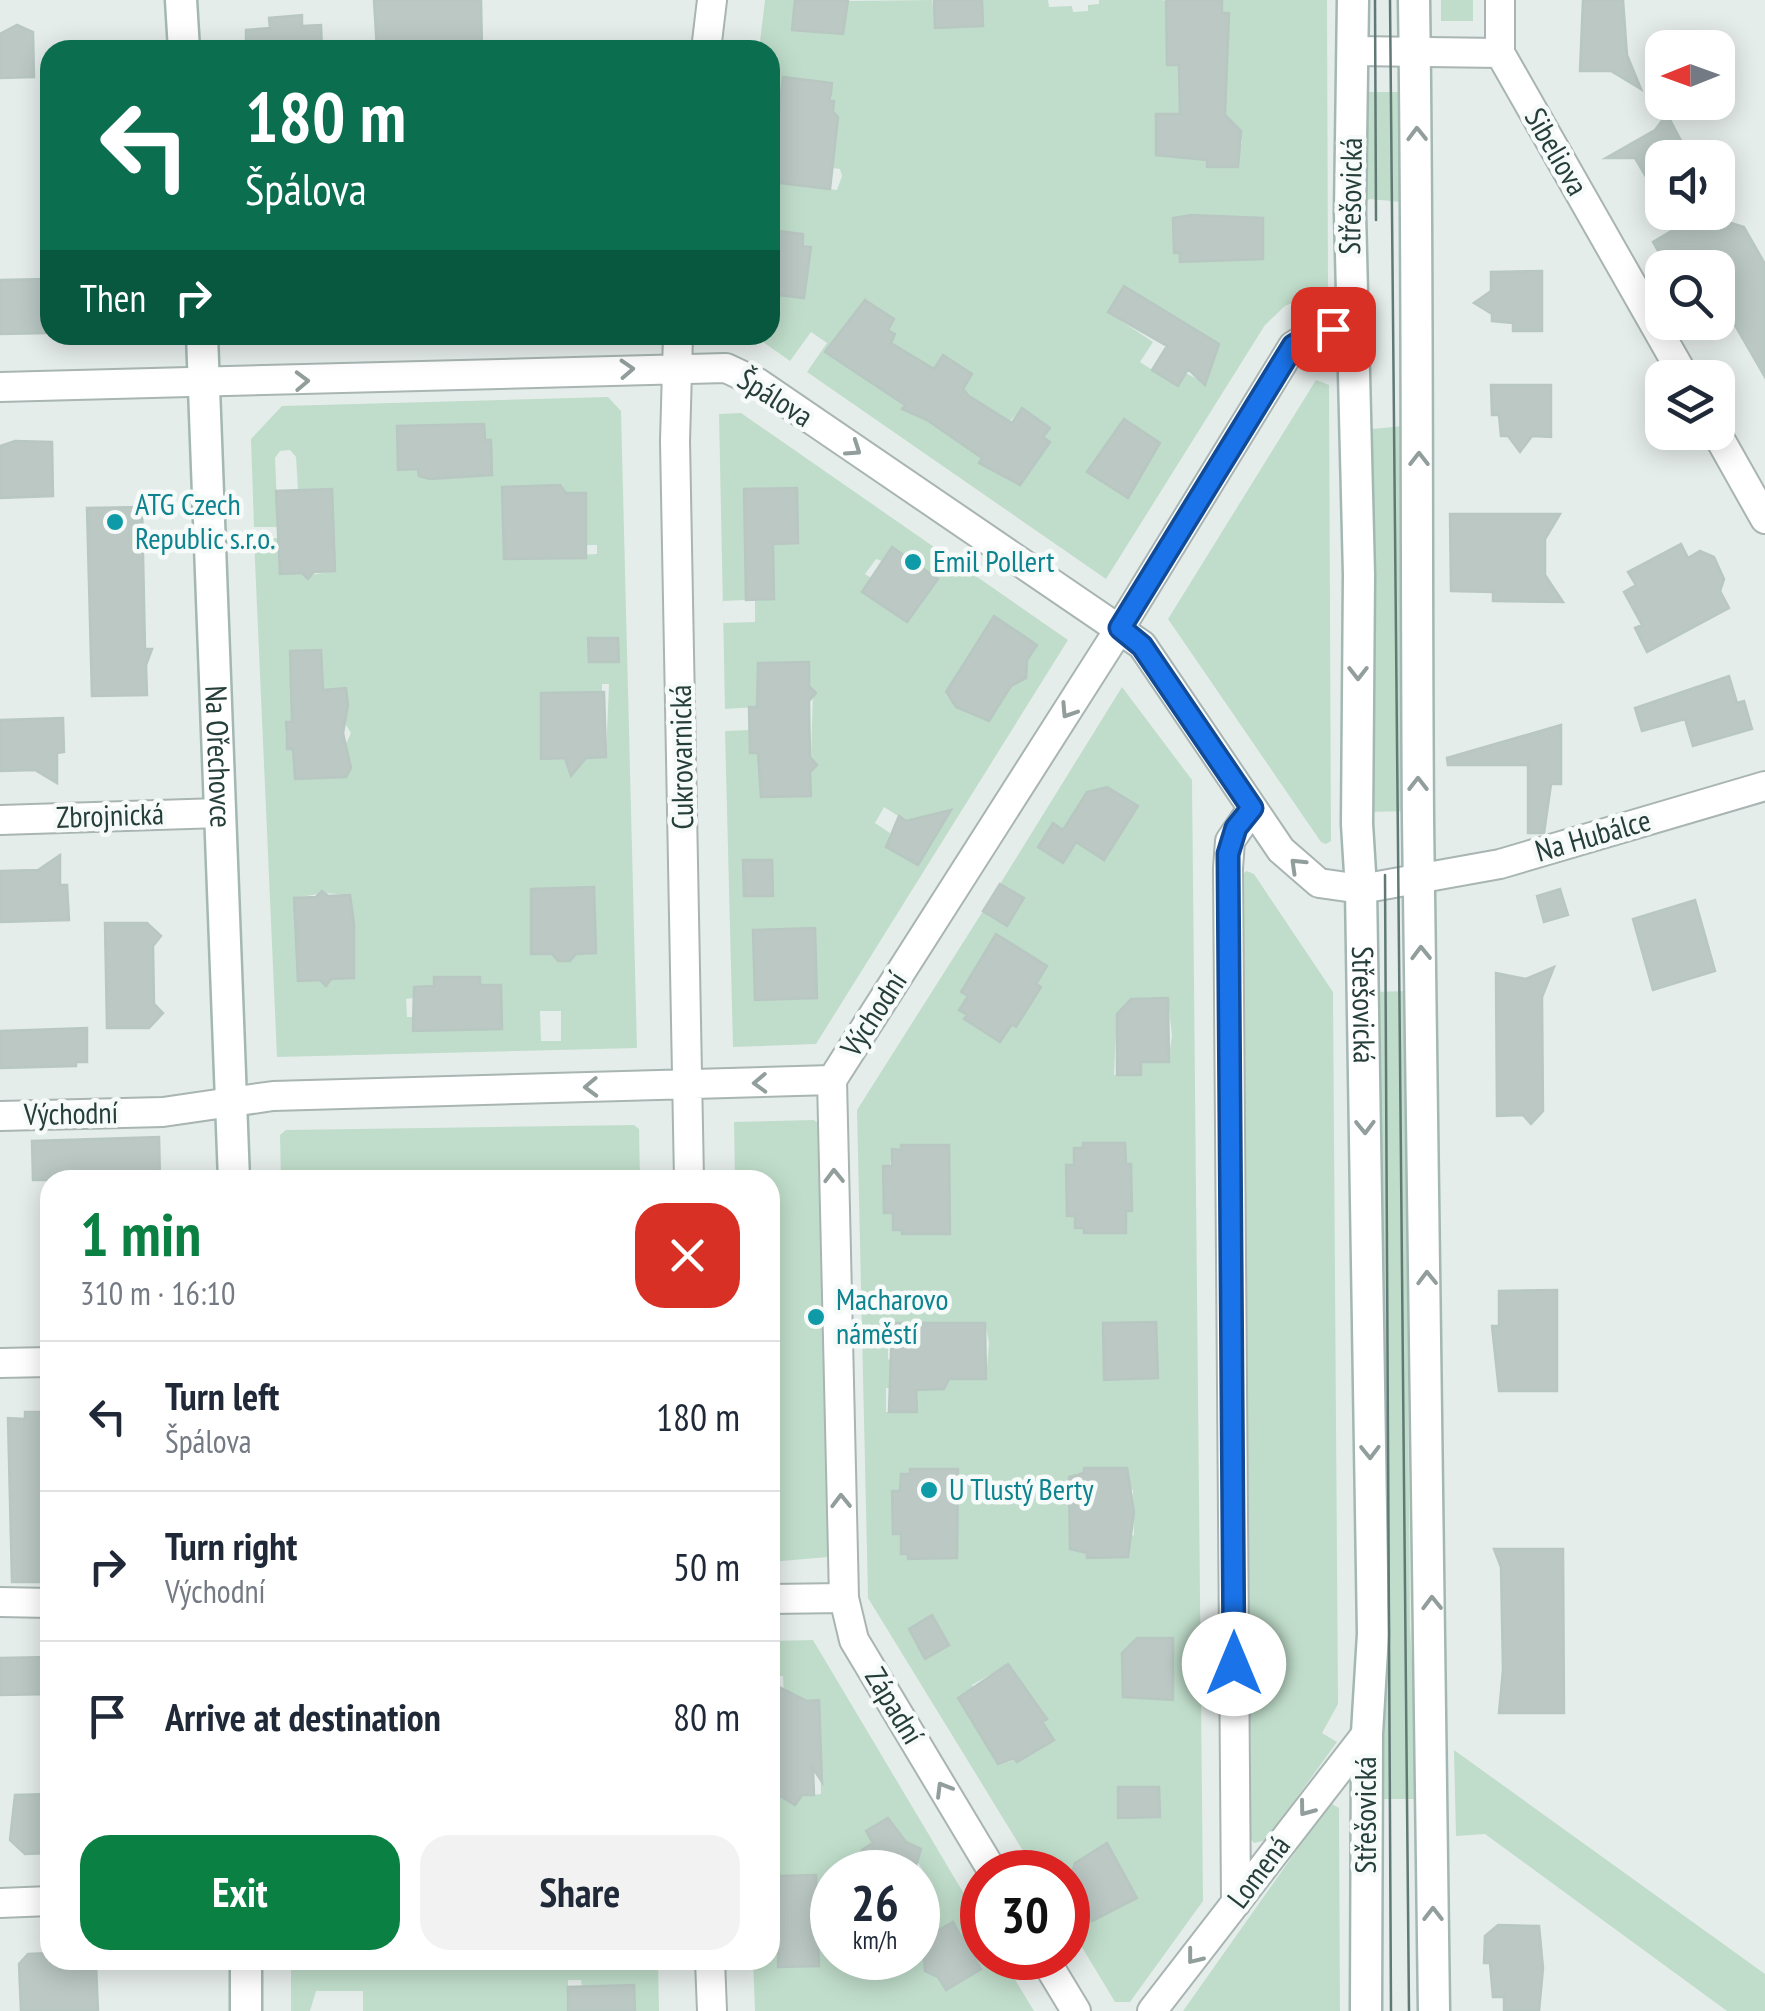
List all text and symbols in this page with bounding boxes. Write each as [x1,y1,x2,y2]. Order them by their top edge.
north arrow [1645,30,1735,120]
map controls [1645,30,1735,450]
text: 180 m [245,71,406,161]
icon: left [80,80,210,210]
street label: Sibeliova [1517,101,1598,202]
one-way arrow [1406,126,1428,142]
street label: Střešovická [1329,137,1370,255]
button: sound [1645,140,1735,230]
text: Špálova [245,159,367,217]
button: search [1645,250,1735,340]
icon: right [166,270,221,325]
text: Then [80,273,146,322]
pin [1291,287,1376,372]
icon: arrive [1306,302,1361,357]
one-way arrow [619,359,635,380]
street label: Špálova [731,359,821,435]
button: layers [1645,360,1735,450]
one-way arrow [295,370,311,391]
one-way arrow [843,436,861,455]
one-way arrow [1408,451,1430,466]
place label: ATG Czech Republic s.r.o. [135,484,275,557]
marker: ATG Czech Republic s.r.o. [104,511,126,533]
place label: Emil Pollert [933,541,1055,580]
marker: Emil Pollert [902,551,924,573]
one-way arrow [1347,666,1369,681]
street label: Cukrovarnická [660,684,701,830]
street label: Na Ořechovce [197,685,242,828]
one-way arrow [1061,700,1080,718]
one-way arrow [1407,776,1429,792]
street label: Zbrojnická [55,793,165,836]
street label: Na Hubálce [1530,800,1655,870]
one-way arrow [1290,859,1308,877]
one-way arrow [1410,945,1432,960]
street label: Střešovická [1344,946,1385,1064]
street label: Východní [830,963,915,1064]
one-way arrow [752,1072,768,1093]
one-way arrow [583,1077,599,1098]
street label: Východní [23,1092,119,1133]
one-way arrow [1355,1119,1376,1135]
one-way arrow [823,1167,845,1182]
text: 1 min [80,1195,201,1273]
button: close [635,1203,740,1308]
one-way arrow [1416,1269,1437,1285]
text: 310 m · 16:10 [80,1272,235,1314]
place label: Macharovo náměstí [836,1279,948,1352]
marker: Macharovo náměstí [805,1306,827,1328]
text: Turn left [165,1371,279,1420]
icon: left [80,1389,135,1444]
text: 180 m [656,1392,740,1441]
text: Špálova [165,1420,252,1462]
one-way arrow [1359,1444,1381,1460]
place label: U Tlustý Berty [949,1469,1094,1508]
marker: U Tlustý Berty [918,1479,940,1501]
one-way arrow [831,1492,852,1508]
text: Turn right [165,1521,297,1570]
icon: right [80,1539,135,1594]
text: 50 m [673,1542,740,1591]
text: Východní [165,1570,265,1612]
one-way arrow [1421,1594,1443,1610]
position arrow [1182,1612,1286,1716]
street label: Západní [857,1660,934,1751]
icon: arrive [80,1689,135,1744]
text: Arrive at destination [165,1692,441,1741]
text: 80 m [673,1692,740,1741]
street label: Střešovická [1345,1757,1384,1873]
one-way arrow [936,1782,955,1800]
one-way arrow [1300,1798,1317,1816]
street label: Lomená [1218,1827,1298,1915]
button: Exit [80,1835,400,1950]
button: Share [420,1835,740,1950]
speed limit sign: 30 [960,1850,1090,1980]
text: 26 [851,1870,899,1935]
one-way arrow [1422,1905,1444,1920]
text: km/h [853,1924,897,1956]
one-way arrow [1188,1946,1205,1964]

